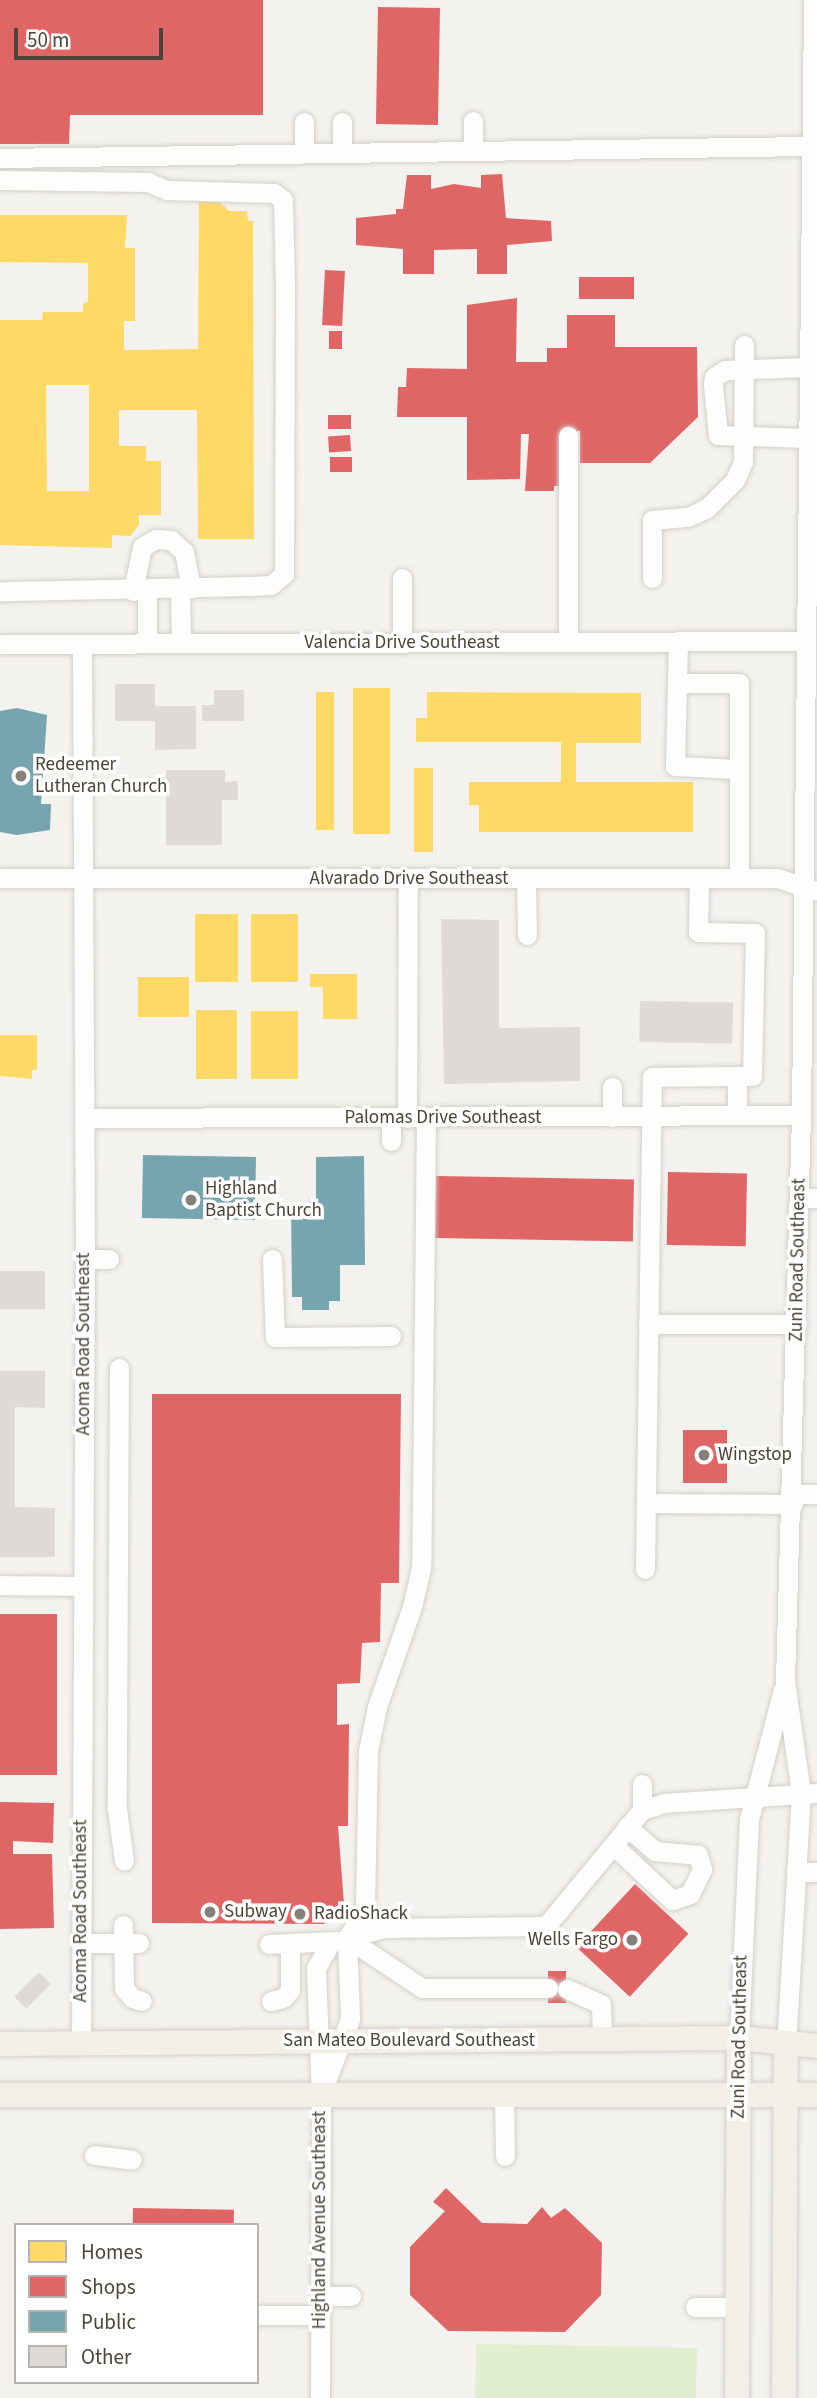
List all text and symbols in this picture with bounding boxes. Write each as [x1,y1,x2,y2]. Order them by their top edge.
scale bar [18,14,166,58]
text: 50 m [27,25,69,55]
street label: Valencia Drive Southeast [304,632,500,654]
place label: Redeemer Lutheran Church [35,754,167,798]
marker: Redeemer Lutheran Church [13,768,29,784]
street label: Alvarado Drive Southeast [310,868,508,890]
street label: Palomas Drive Southeast [344,1107,542,1129]
place label: Highland Baptist Church [205,1178,322,1222]
street label: Zuni Road Southeast [785,1178,811,1342]
marker: Highland Baptist Church [183,1192,199,1208]
street label: Acoma Road Southeast [73,1253,95,1435]
place label: Wingstop [718,1444,792,1466]
marker: Wingstop [696,1447,712,1463]
street label: Acoma Road Southeast [70,1820,92,2002]
place label: Subway [224,1901,287,1923]
place label: RadioShack [314,1903,408,1925]
marker: Subway [202,1904,218,1920]
marker: RadioShack [292,1906,308,1922]
place label: Wells Fargo [528,1929,618,1951]
marker: Wells Fargo [624,1932,640,1948]
street label: Zuni Road Southeast [727,1955,753,2119]
street label: San Mateo Boulevard Southeast [283,2030,535,2052]
street label: Highland Avenue Southeast [309,2111,331,2329]
legend [14,2223,259,2384]
text: Homes [81,2237,143,2267]
text: Shops [81,2272,135,2302]
text: Public [81,2307,136,2337]
text: Other [81,2342,131,2372]

